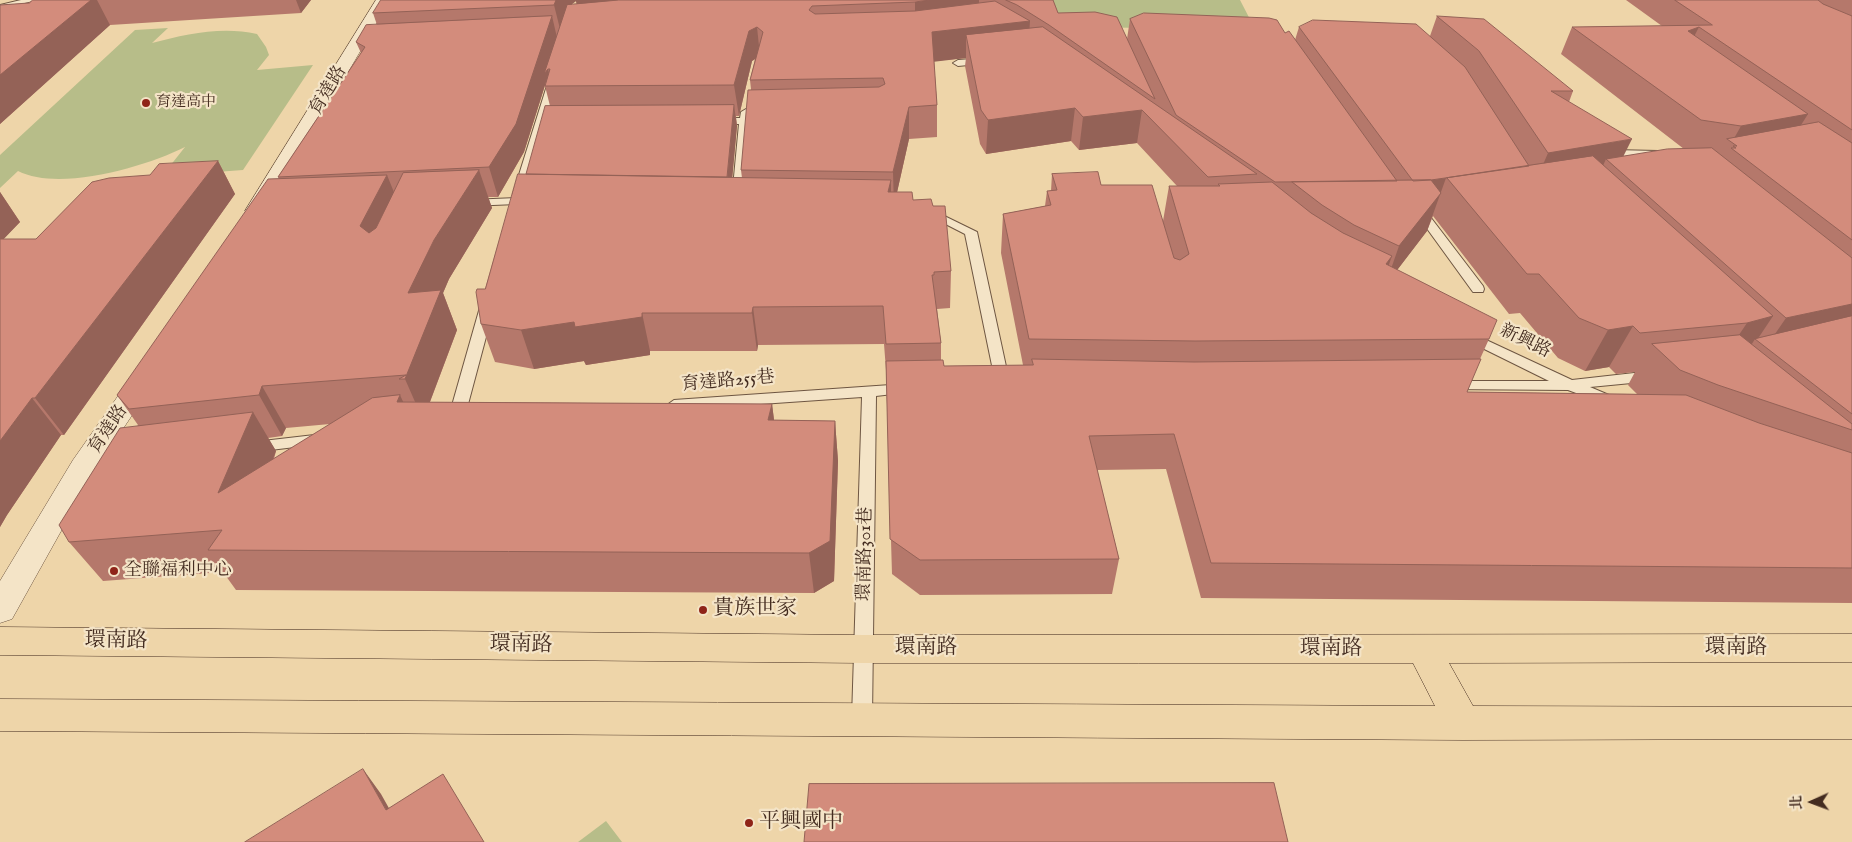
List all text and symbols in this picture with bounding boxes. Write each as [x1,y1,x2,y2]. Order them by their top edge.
street label: 育達路 [306,62,352,120]
place label: 育達高中 [156,94,216,112]
marker: 育達高中 [140,97,152,109]
street label: 新興路 [1496,320,1554,364]
street label: 育達路255巷 [681,367,775,397]
street label: 育達路 [85,402,133,458]
street label: 環南路301巷 [854,507,878,601]
place label: 全聯福利中心 [124,560,232,582]
marker: 全聯福利中心 [108,565,120,577]
place label: 貴族世家 [713,597,797,623]
marker: 貴族世家 [697,604,709,616]
street label: 環南路 [84,629,148,655]
street label: 環南路 [489,633,553,659]
street label: 環南路 [895,636,957,662]
street label: 環南路 [1705,636,1767,662]
street label: 環南路 [1300,637,1362,663]
north arrow [1787,777,1837,827]
text: 北 [1788,795,1806,810]
place label: 平興國中 [759,810,843,836]
marker: 平興國中 [743,817,755,829]

